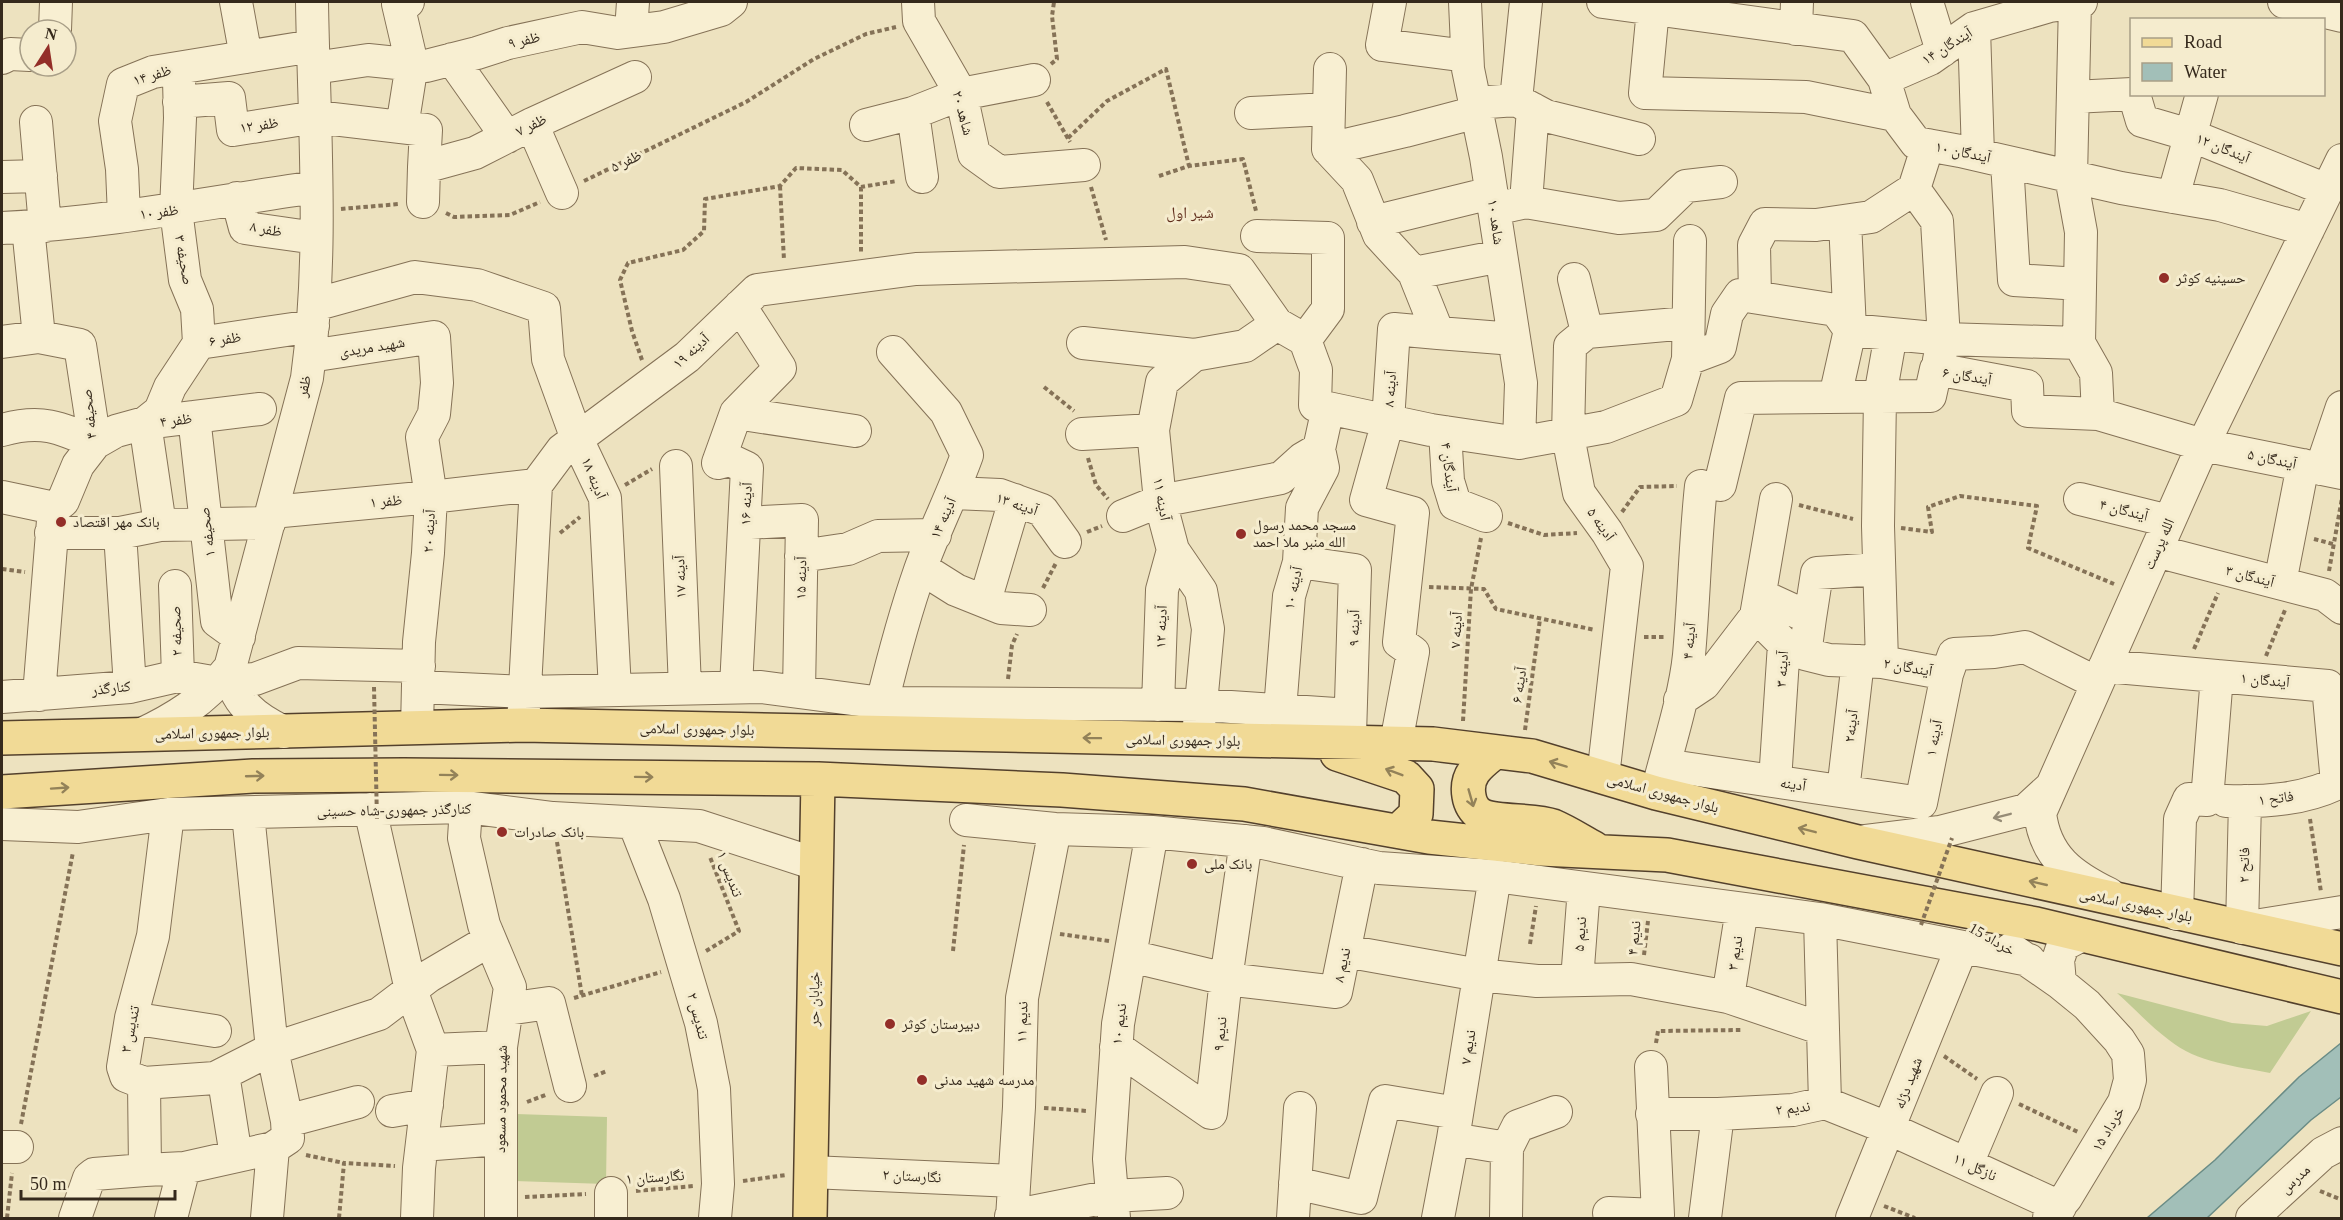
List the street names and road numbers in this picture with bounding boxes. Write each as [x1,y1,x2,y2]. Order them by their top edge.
street label: آیندگان ۱۴ [1919,24,1977,69]
street label: ظفر ۹ [506,29,542,52]
street label: ظفر ۱۴ [131,62,173,89]
street label: شاهد ۲۰ [949,89,977,137]
street label: ظفر ۷ [513,111,550,140]
street label: ظفر ۱۲ [239,114,280,137]
street label: آیندگان ۱۲ [2193,130,2253,168]
street label: آیندگان ۱۰ [1933,138,1993,168]
street label: ظفر ۵ [608,147,645,176]
street label: شاهد ۱۰ [1485,198,1507,246]
street label: ظفر ۱۰ [139,202,180,223]
street label: ظفر ۸ [248,218,283,241]
street label: صحیفه ۳ [172,234,196,286]
street label: ظفر ۶ [208,329,242,350]
street label: آدینه ۱۹ [670,330,714,372]
street label: شهید مریدی [338,334,406,362]
street label: آیندگان ۶ [1941,364,1994,390]
street label: آدینه ۸ [1381,369,1400,408]
street label: ظفر [294,373,315,400]
street label: صحیفه ۴ [78,388,100,440]
street label: ظفر ۴ [159,410,193,431]
street label: آیندگان ۴ [1436,441,1460,494]
street label: آیندگان ۵ [2246,446,2299,474]
street label: آدینه ۱۸ [578,455,610,502]
street label: آدینه ۱۱ [1150,476,1174,523]
street label: آدینه ۱۶ [737,481,755,526]
street label: آدینه ۱۳ [994,489,1041,519]
street label: ظفر ۱ [369,492,403,511]
street label: آدینه ۱۴ [927,494,960,541]
street label: آیندگان ۴ [2098,496,2151,526]
street label: آدینه ۵ [1584,504,1619,545]
street label: صحیفه ۱ [196,506,218,558]
street label: آدینه ۲۰ [420,508,438,553]
street label: الله پرست [2141,516,2178,573]
street label: آدینه ۱۷ [671,554,689,599]
street label: آدینه ۱۵ [793,555,810,600]
street label: آیندگان ۳ [2223,562,2277,592]
street label: آدینه ۱۰ [1281,564,1306,611]
street label: آدینه ۱۲ [1152,604,1170,649]
street label: صحیفه ۲ [167,606,185,656]
street label: آدینه ۹ [1346,608,1363,646]
street label: آدینه ۷ [1447,610,1465,649]
street label: آدینه ۴ [1679,621,1699,660]
street label: آدینه ۳ [1773,649,1792,688]
street label: آیندگان ۲ [1882,655,1935,681]
street label: آدینه ۶ [1509,665,1530,704]
street label: آیندگان ۱ [2239,670,2292,692]
street label: کنارگذر [90,678,131,699]
street label: آدینه۲ [1841,708,1861,743]
street label: آدینه ۱ [1923,717,1946,758]
street label: بلوار جمهوری اسلامی [639,720,755,740]
street label: بلوار جمهوری اسلامی [154,724,270,744]
street label: بلوار جمهوری اسلامی [1125,731,1241,751]
street label: بلوار جمهوری اسلامی [1605,770,1721,818]
street label: آدینه [1779,774,1808,794]
street label: فاتح ۱ [2257,788,2295,810]
street label: کنارگذر جمهوری-شاه حسینی [317,801,472,821]
street label: فاتح ۲ [2236,847,2254,883]
street label: تندیس ۱ [712,849,746,900]
street label: بلوار جمهوری اسلامی [2078,885,2194,927]
street label: ندیم ۵ [1571,916,1591,952]
street label: 15 خرداد [1966,919,2018,960]
street label: ندیم ۴ [1624,920,1646,956]
street label: ندیم ۳ [1724,935,1748,972]
street label: ندیم ۸ [1331,946,1355,984]
street label: خیابان حر [806,971,824,1028]
street label: تندیس ۲ [682,991,712,1042]
street label: ندیم ۱۱ [1013,1001,1033,1043]
street label: ندیم ۱۰ [1109,1002,1131,1046]
street label: تندیس ۳ [118,1004,144,1054]
street label: ندیم ۹ [1210,1016,1232,1052]
street label: ندیم ۷ [1457,1029,1481,1066]
street label: شهید محمود مسعود [492,1045,511,1153]
street label: شهید دژله [1891,1055,1926,1111]
street label: ندیم ۲ [1775,1098,1811,1120]
street label: ۱۵ خرداد [2089,1104,2129,1155]
street label: نازگل ۱۱ [1950,1150,1999,1186]
street label: مدرس [2277,1161,2315,1198]
street label: نگارستان ۲ [882,1166,942,1188]
street label: نگارستان ۱ [625,1167,685,1189]

